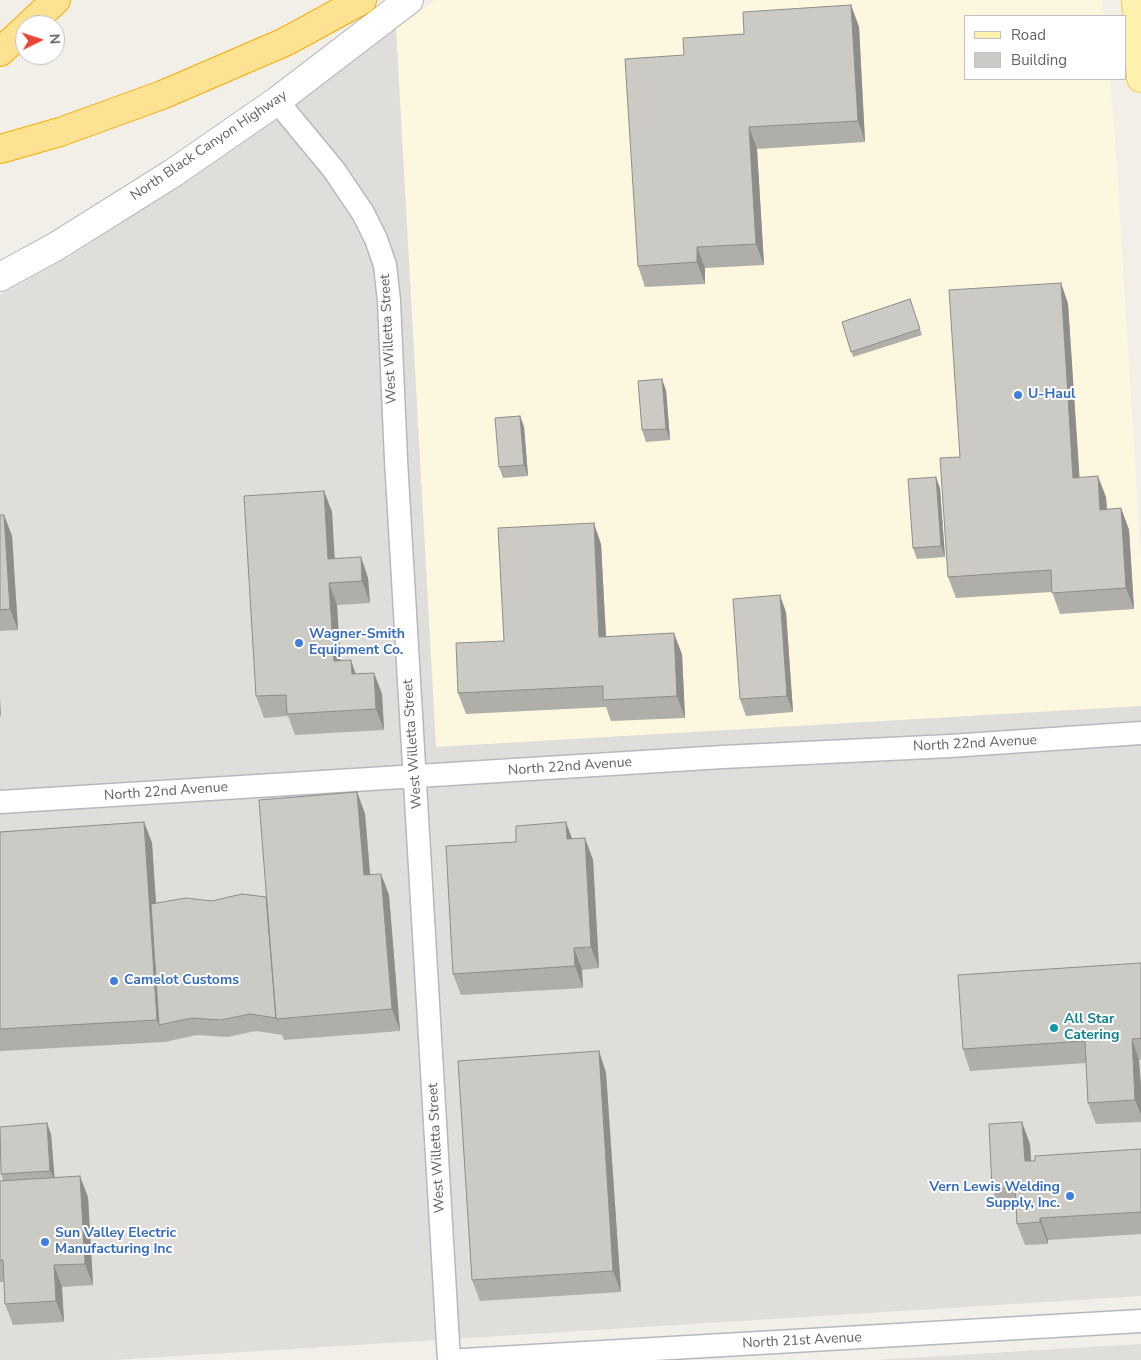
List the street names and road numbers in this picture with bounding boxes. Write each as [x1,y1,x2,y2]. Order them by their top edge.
street label: North Black Canyon Highway [128,87,290,205]
street label: West Willetta Street [377,273,401,405]
street label: West Willetta Street [400,678,426,810]
street label: North 22nd Avenue [913,732,1037,756]
street label: North 22nd Avenue [507,754,633,780]
street label: North 22nd Avenue [103,779,229,805]
street label: West Willetta Street [425,1082,449,1214]
street label: North 21st Avenue [742,1329,862,1353]

